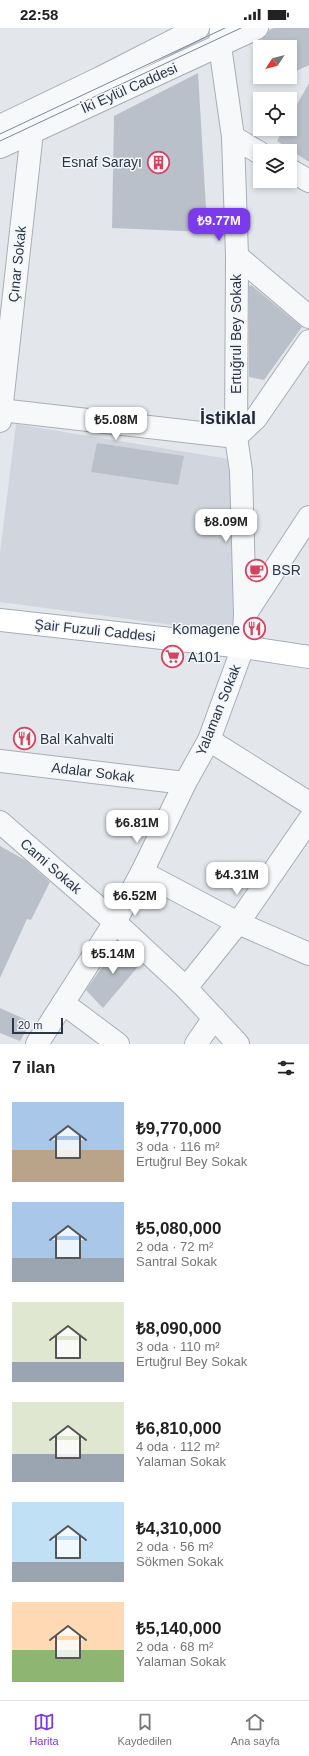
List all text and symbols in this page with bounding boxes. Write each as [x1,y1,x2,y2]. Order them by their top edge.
text: 22:58 [20,6,58,23]
north arrow [253,40,297,84]
map controls [253,40,297,188]
street label: İki Eylül Caddesi [78,59,180,116]
button: locate [253,92,297,136]
button: layers [253,144,297,188]
building icon: Esnaf Sarayı [145,149,171,175]
place label: Esnaf Sarayı [62,154,142,170]
pin: ₺9.77M [186,208,252,242]
text: ₺9.77M [197,213,241,228]
street label: Çınar Sokak [5,224,29,303]
street label: Ertuğrul Bey Sokak [228,273,244,394]
pin: ₺5.08M [83,407,149,441]
district label: İstiklal [200,408,256,428]
text: ₺5.08M [94,412,138,427]
pin: ₺8.09M [193,509,259,543]
text: ₺8.09M [204,514,248,529]
cafe icon: BSR [243,557,269,583]
place label: BSR [272,562,301,578]
street label: Şair Fuzuli Caddesi [34,616,156,644]
restaurant icon: Komagene [242,616,268,642]
place label: Komagene [172,621,240,637]
supermarket icon: A101 [159,644,185,670]
place label: A101 [188,649,221,665]
street label: Yalaman Sokak [192,661,244,758]
restaurant icon: Bal Kahvalti [12,726,38,752]
place label: Bal Kahvalti [40,731,114,747]
street label: Adalar Sokak [51,759,136,785]
pin: ₺6.81M [104,810,170,844]
text: ₺6.81M [115,815,159,830]
street label: Cami Sokak [17,835,85,897]
pin: ₺4.31M [204,862,270,896]
text: ₺4.31M [215,867,259,882]
pin: ₺6.52M [102,883,168,917]
text: ₺6.52M [113,888,157,903]
pin: ₺5.14M [80,941,146,975]
text: ₺5.14M [91,946,135,961]
scale bar [12,1016,63,1035]
text: 20 m [18,1019,42,1031]
icon: filters [275,1057,297,1079]
text: 7 ilan [12,1058,55,1077]
icon: home [44,1118,92,1166]
text: ₺9,770,000 [136,1119,221,1138]
text: 3 oda · 116 m² [136,1139,220,1154]
text: Ertuğrul Bey Sokak [136,1154,247,1169]
icon: home [44,1218,92,1266]
text: ₺5,080,000 [136,1219,221,1238]
text: 2 oda · 72 m² [136,1239,213,1254]
text: Santral Sokak [136,1254,217,1269]
icon: home [44,1318,92,1366]
text: ₺8,090,000 [136,1319,221,1338]
text: 3 oda · 110 m² [136,1339,220,1354]
text: Ertuğrul Bey Sokak [136,1354,247,1369]
icon: home [44,1418,92,1466]
text: ₺6,810,000 [136,1419,221,1438]
text: 4 oda · 112 m² [136,1439,220,1454]
text: Yalaman Sokak [136,1454,226,1469]
icon: home [44,1518,92,1566]
text: ₺4,310,000 [136,1519,221,1538]
text: 2 oda · 56 m² [136,1539,213,1554]
text: Sökmen Sokak [136,1554,223,1569]
icon: home [44,1618,92,1666]
text: ₺5,140,000 [136,1619,221,1638]
text: 2 oda · 68 m² [136,1639,213,1654]
text: Yalaman Sokak [136,1654,226,1669]
tab: Harita [29,1711,59,1747]
tab: Kaydedilen [117,1711,172,1747]
tab: Ana sayfa [231,1711,280,1747]

